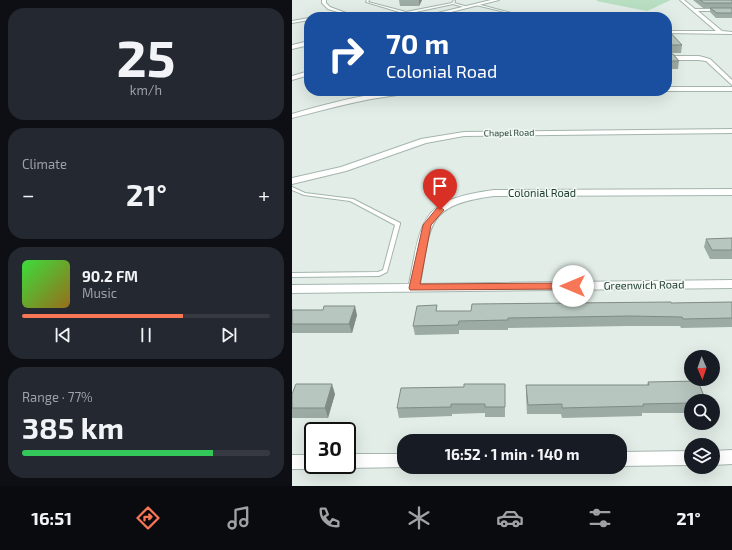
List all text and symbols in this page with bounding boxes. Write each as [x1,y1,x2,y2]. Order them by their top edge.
text: 25 [117,25,175,87]
text: 70 m [386,26,449,60]
icon: right [320,28,372,80]
text: Colonial Road [386,60,497,82]
text: km/h [130,82,162,98]
street label: Chapel Road [484,127,534,138]
text: Climate [22,156,67,172]
pin [423,169,457,210]
icon: arrive [429,175,451,197]
text: 21° [126,176,167,212]
text: − [22,181,35,207]
text: + [258,181,270,207]
street label: Colonial Road [508,186,576,199]
position arrow [552,265,594,307]
text: 90.2 FM [82,267,138,285]
street label: Greenwich Road [604,277,684,292]
text: Music [82,285,117,301]
icon: previous [52,324,74,346]
icon: pause [135,324,157,346]
icon: next [218,324,240,346]
north arrow [684,350,720,386]
map controls [684,350,720,474]
text: Range · 77% [22,389,93,405]
button: search [684,394,720,430]
text: 385 km [22,409,124,445]
speed limit sign: 30 [304,422,356,474]
button: layers [684,438,720,474]
text: 16:52 · 1 min · 140 m [445,445,579,463]
icon: directions [134,504,162,532]
icon: music [225,504,253,532]
icon: phone [315,504,343,532]
icon: climate [405,504,433,532]
icon: car [496,504,524,532]
icon: filters [586,504,614,532]
text: 16:51 [31,507,72,529]
text: 21° [676,507,701,529]

